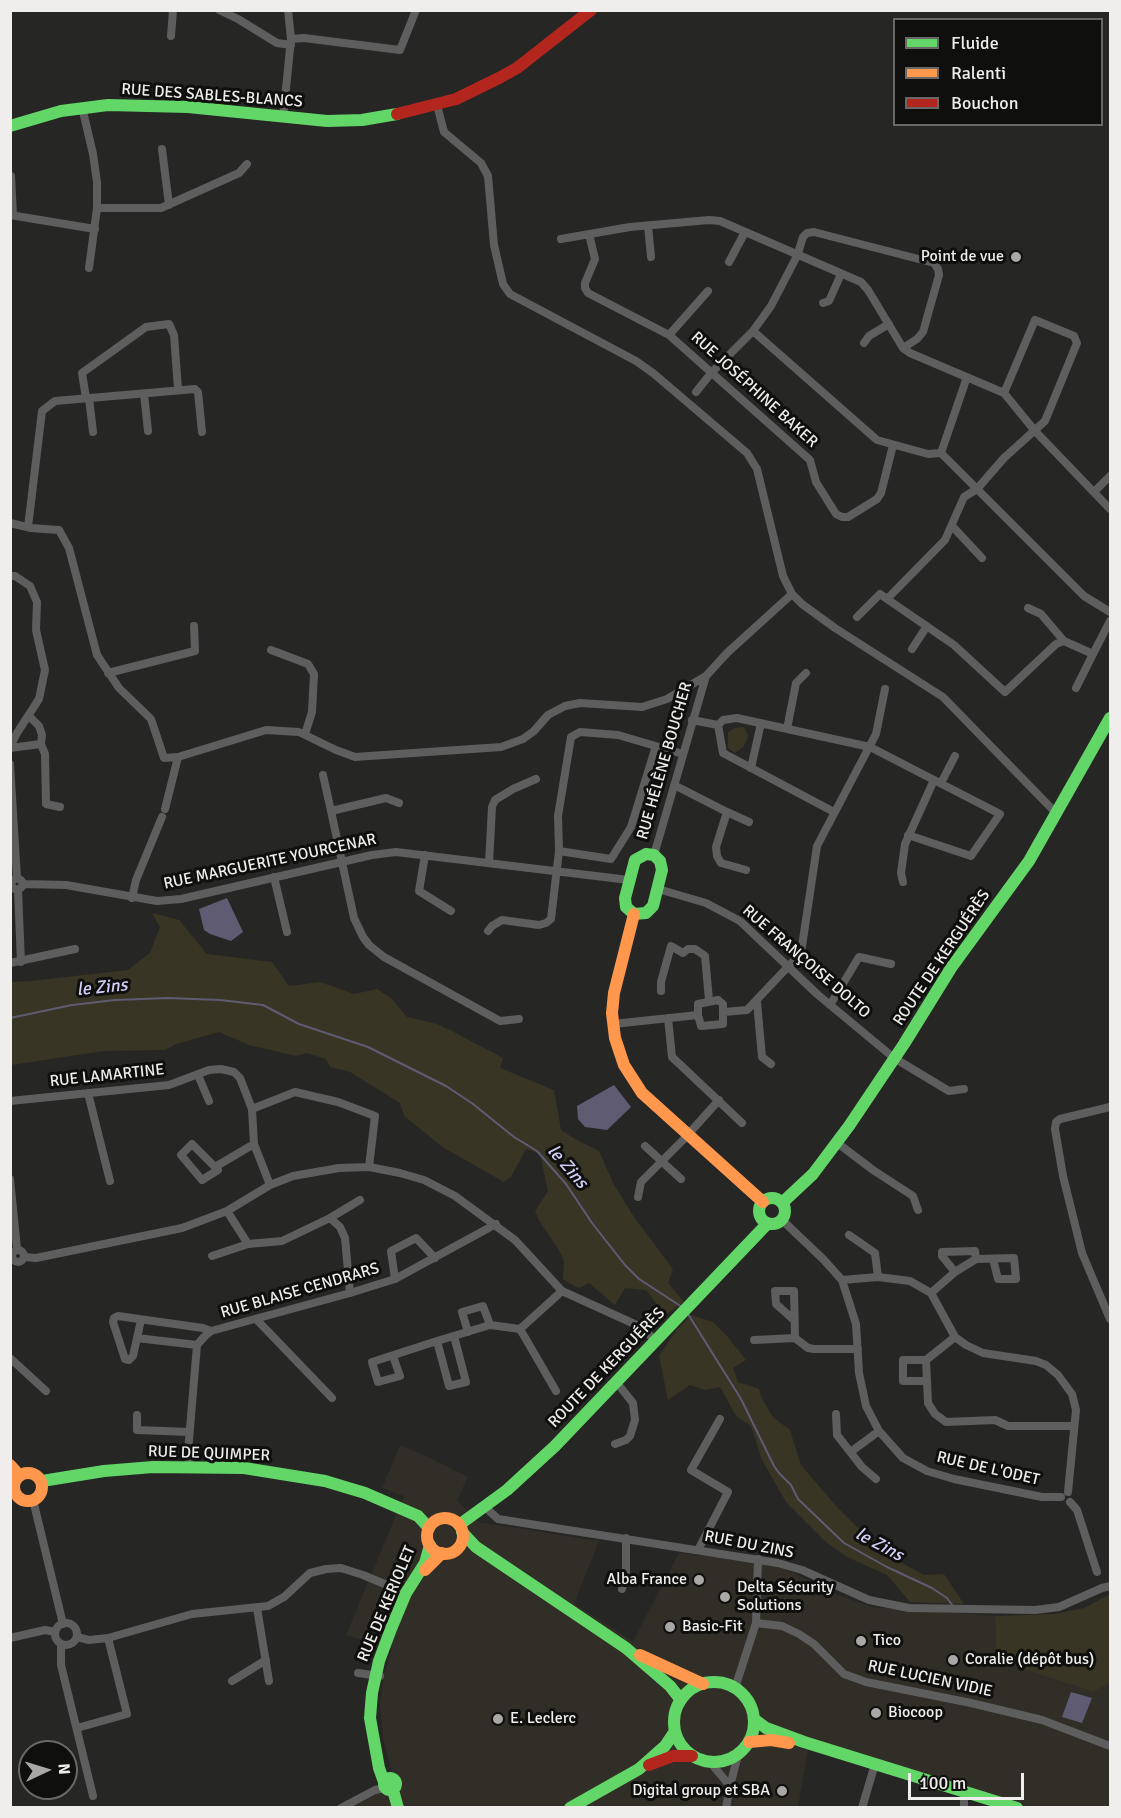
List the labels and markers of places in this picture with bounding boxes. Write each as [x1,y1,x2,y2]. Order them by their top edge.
place label: Point de vue [921,247,1004,267]
marker: Point de vue [1009,250,1023,264]
place label: Alba France [607,1570,687,1590]
marker: Alba France [692,1573,706,1587]
place label: Delta Sécurity Solutions [737,1578,834,1616]
marker: Delta Sécurity Solutions [718,1590,732,1604]
place label: Basic-Fit [682,1617,743,1637]
marker: Basic-Fit [663,1620,677,1634]
place label: Tico [873,1631,901,1651]
marker: Tico [854,1634,868,1648]
place label: Coralie (dépôt bus) [965,1650,1094,1670]
marker: Coralie (dépôt bus) [946,1653,960,1667]
place label: Biocoop [888,1703,943,1723]
marker: Biocoop [869,1706,883,1720]
place label: E. Leclerc [510,1709,576,1729]
marker: E. Leclerc [491,1712,505,1726]
place label: Digital group et SBA [632,1781,770,1801]
marker: Digital group et SBA [775,1784,789,1798]

